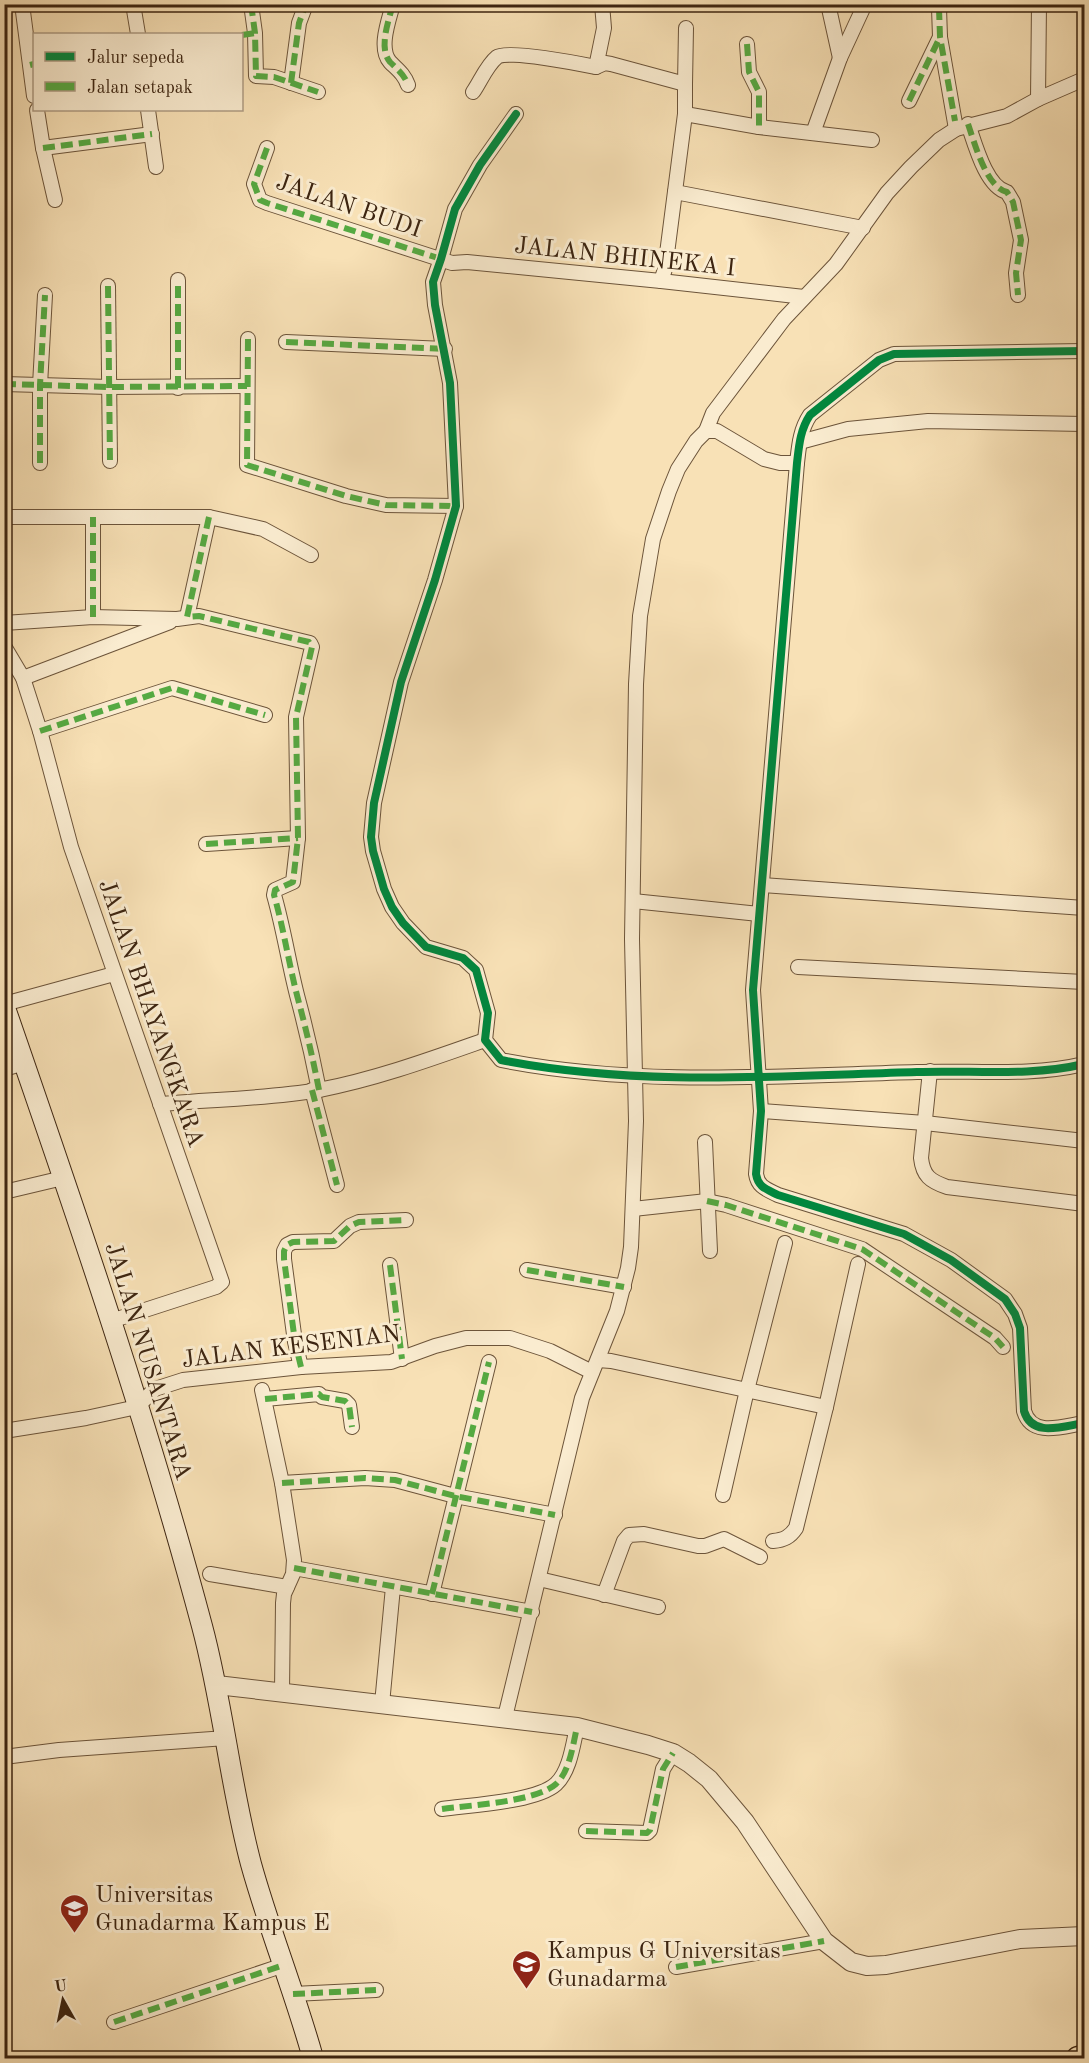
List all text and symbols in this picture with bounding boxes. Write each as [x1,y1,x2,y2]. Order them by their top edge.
legend [33,33,243,111]
text: Jalur sepeda [87,49,185,67]
text: Jalan setapak [87,79,193,97]
street label: JALAN BUDI [272,171,424,243]
street label: JALAN BHINEKA I [513,234,736,282]
street label: JALAN BHAYANGKARA [93,877,207,1150]
street label: JALAN NUSANTARA [100,1240,195,1483]
street label: JALAN KESENIAN [180,1323,402,1373]
place label: Universitas Gunadarma Kampus E [95,1884,330,1936]
school or university icon: Universitas Gunadarma Kampus E [58,1892,90,1934]
place label: Kampus G Universitas Gunadarma [547,1940,781,1992]
school or university icon: Kampus G Universitas Gunadarma [510,1948,542,1990]
north arrow [33,1970,93,2030]
text: U [53,1978,69,1996]

